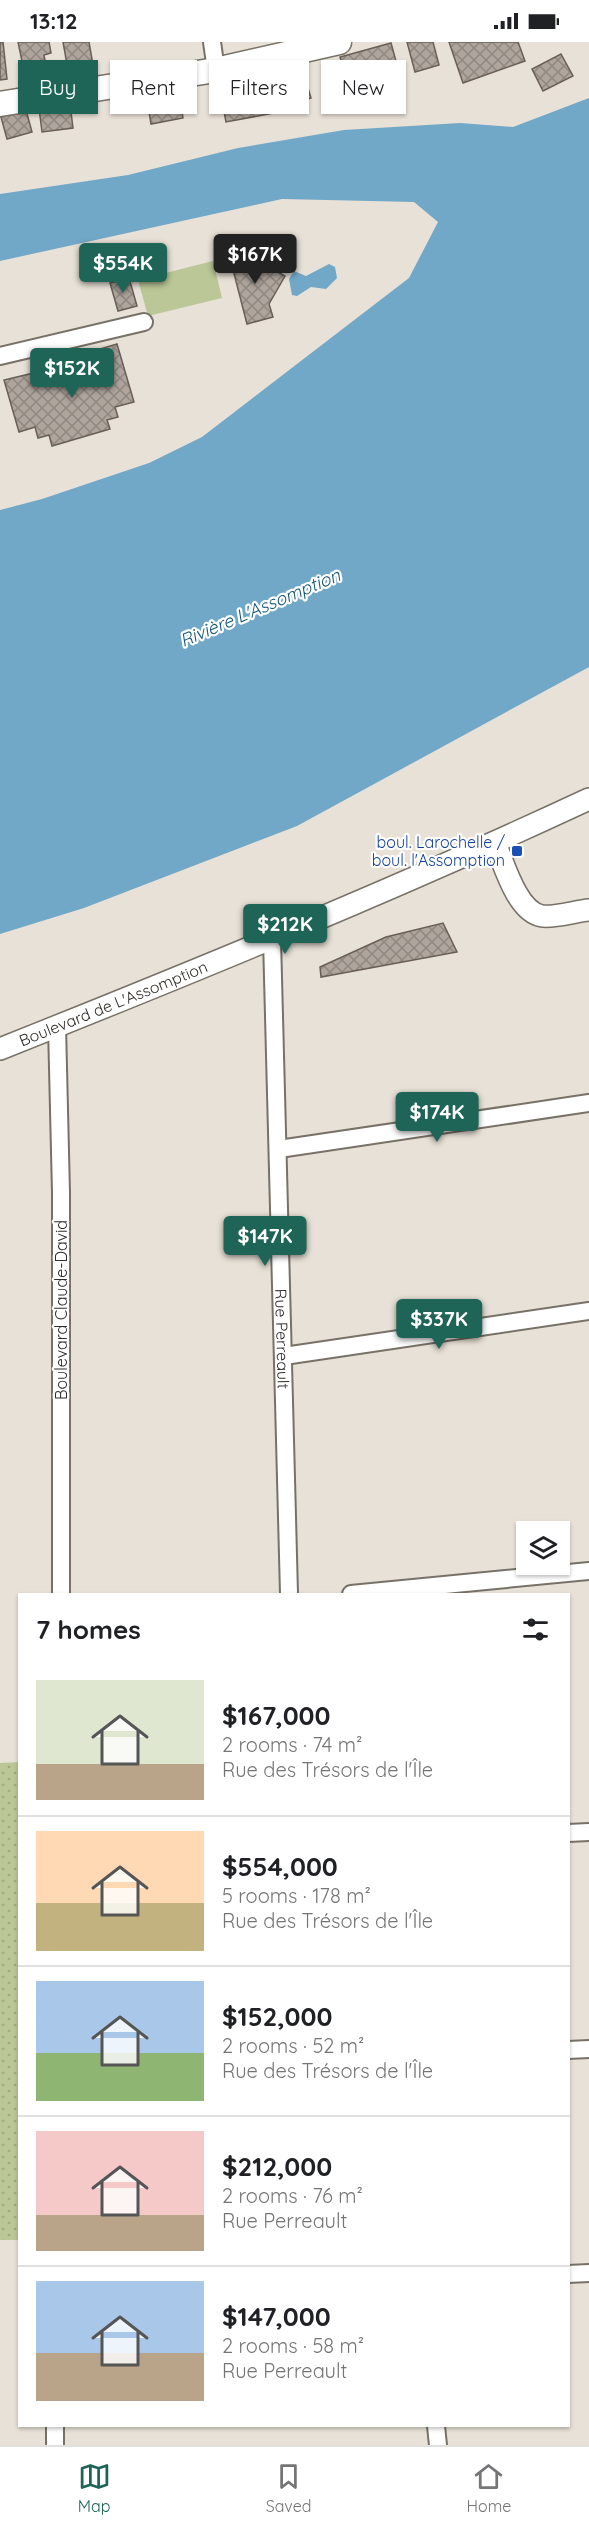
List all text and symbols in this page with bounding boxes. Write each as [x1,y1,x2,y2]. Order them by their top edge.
text: 13:12 [30,7,77,35]
chip: Buy [18,60,98,114]
chip: Rent [110,60,197,114]
chip: Filters [209,60,309,114]
chip: New [321,60,406,114]
pin: $167K [213,234,297,285]
text: $167K [228,241,282,266]
pin: $554K [81,243,165,294]
text: $554K [93,250,153,275]
pin: $152K [30,348,114,399]
text: $152K [44,355,100,380]
water label: Rivière L'Assomption [176,563,344,652]
place label: boul. Larochelle / boul. l'Assomption [372,832,506,870]
marker: boul. Larochelle / boul. l'Assomption [510,844,524,858]
pin: $212K [243,904,327,955]
text: $212K [257,911,313,936]
street label: Boulevard de L'Assomption [16,956,210,1050]
pin: $174K [395,1092,479,1143]
text: $174K [410,1099,464,1124]
pin: $147K [223,1216,307,1267]
street label: Boulevard Claude-David [51,1220,71,1400]
text: $147K [238,1223,292,1248]
street label: Rue Perreault [271,1288,294,1389]
pin: $337K [397,1299,481,1350]
text: $337K [410,1306,468,1331]
map controls [516,1521,570,1575]
button: layers [516,1521,570,1575]
text: 7 homes [36,1613,141,1646]
icon: filters [519,1613,552,1646]
text: $167,000 [222,1699,331,1732]
icon: home [84,1704,156,1776]
text: 2 rooms · 74 m² [222,1732,362,1757]
text: Rue des Trésors de l'Île [222,1757,433,1782]
text: $554,000 [222,1850,338,1883]
icon: home [84,1855,156,1927]
text: 5 rooms · 178 m² [222,1883,371,1908]
text: Rue des Trésors de l'Île [222,1908,433,1933]
text: $152,000 [222,2000,332,2033]
icon: home [84,2005,156,2077]
text: 2 rooms · 52 m² [222,2033,364,2058]
text: Rue des Trésors de l'Île [222,2058,433,2083]
text: $212,000 [222,2150,332,2183]
icon: home [84,2155,156,2227]
text: 2 rooms · 76 m² [222,2183,363,2208]
text: Rue Perreault [222,2208,347,2233]
text: $147,000 [222,2300,331,2333]
icon: home [84,2305,156,2377]
text: 2 rooms · 58 m² [222,2333,364,2358]
text: Rue Perreault [222,2358,347,2383]
tab: Map [78,2460,111,2516]
tab: Saved [266,2460,311,2516]
tab: Home [467,2460,511,2516]

